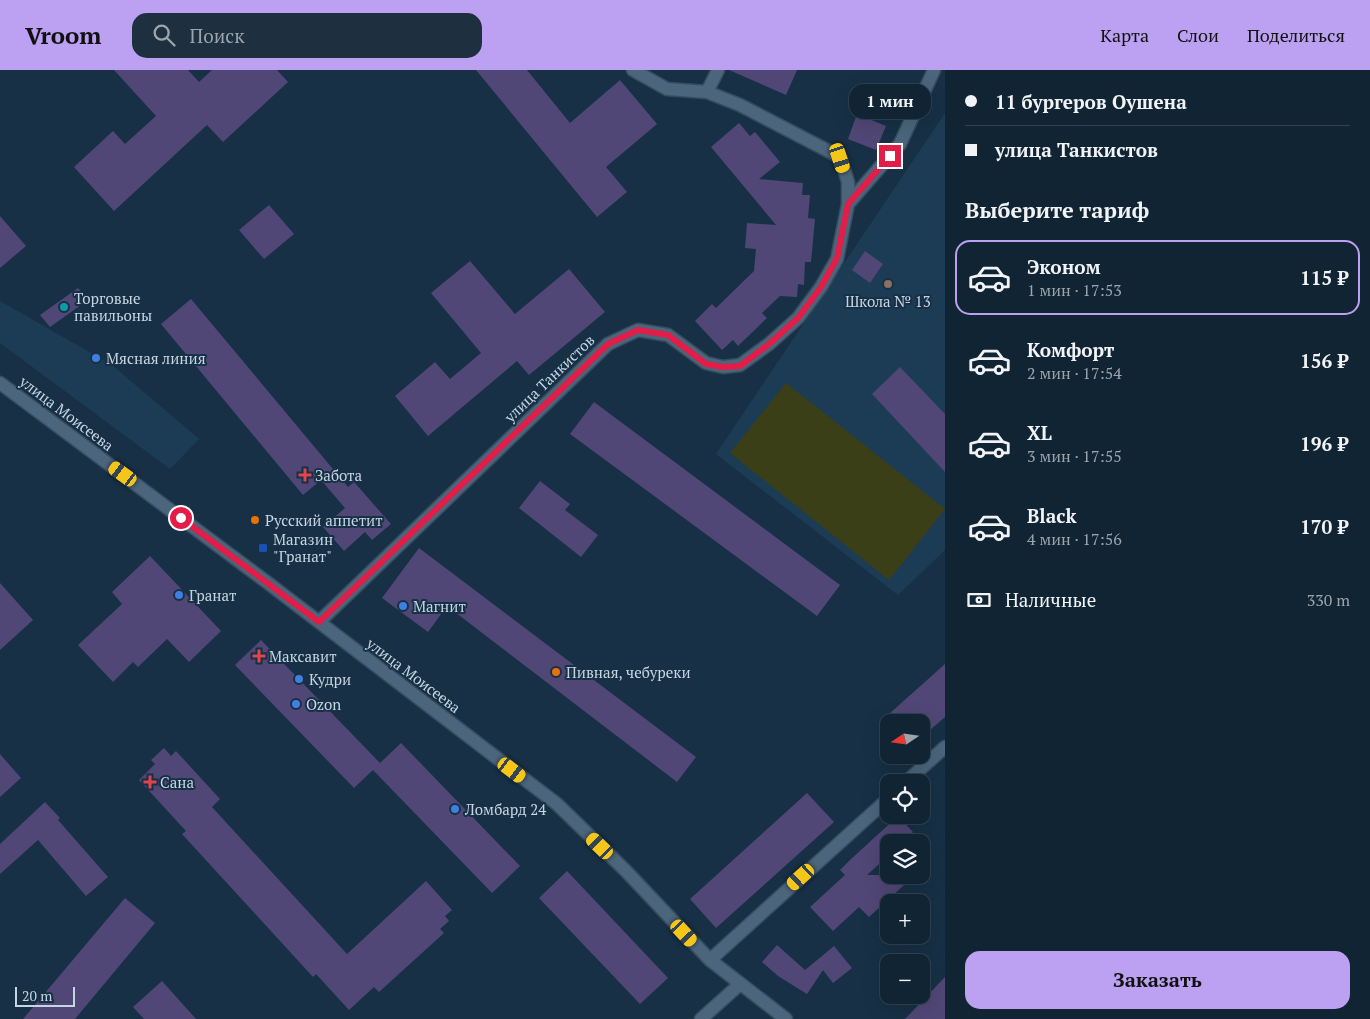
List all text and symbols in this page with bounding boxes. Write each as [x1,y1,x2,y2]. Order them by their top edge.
search box [132,13,482,58]
text: Vroom [25,19,102,51]
icon: search [150,21,178,49]
text: Поиск [190,23,244,48]
text: Карта [1100,23,1149,47]
text: Слои [1177,23,1219,47]
text: Поделиться [1247,23,1345,47]
callout: 1 мин [849,83,931,118]
text: 11 бургеров Оушена [995,89,1187,114]
text: 1 мин [866,90,914,112]
text: улица Танкистов [995,137,1158,162]
car [828,141,851,175]
route end [879,145,901,167]
text: Выберите тариф [965,195,1149,224]
text: Эконом [1027,254,1101,279]
icon: car [967,255,1012,300]
text: 115 ₽ [1300,265,1348,290]
marker: Школа № 13 [882,278,894,290]
text: 1 мин · 17:53 [1027,279,1122,301]
place label: Торговые павильоны [74,288,152,325]
place label: Школа № 13 [845,291,931,311]
marker: Торговые павильоны [58,301,70,313]
street label: улица Танкистов [499,330,599,427]
text: Комфорт [1027,337,1114,362]
icon: car [967,338,1012,383]
place label: Мясная линия [106,348,206,368]
text: 156 ₽ [1300,348,1348,373]
marker: Мясная линия [90,352,102,364]
text: 2 мин · 17:54 [1027,362,1122,384]
street label: улица Моисеева [15,370,118,455]
text: XL [1027,420,1052,445]
icon: car [967,421,1012,466]
text: 196 ₽ [1300,431,1348,456]
text: 3 мин · 17:55 [1027,445,1122,467]
car [106,459,139,489]
place label: Забота [315,465,362,485]
marker: Забота [299,469,311,481]
text: Black [1027,503,1077,528]
icon: car [967,504,1012,549]
route start [170,507,192,529]
place label: Русский аппетит [265,510,383,530]
marker: Русский аппетит [249,514,261,526]
text: 170 ₽ [1300,514,1348,539]
text: 4 мин · 17:56 [1027,528,1122,550]
place label: Магазин "Гранат" [273,529,333,566]
marker: Магазин "Гранат" [257,542,269,554]
place label: Гранат [189,585,237,605]
icon: cash [965,586,993,614]
text: Наличные [1005,587,1096,612]
marker: Гранат [173,589,185,601]
text: 330 m [1307,589,1350,611]
place label: Магнит [413,596,466,616]
marker: Магнит [397,600,409,612]
street label: улица Моисеева [362,632,465,717]
place label: Максавит [269,646,337,666]
marker: Максавит [253,650,265,662]
place label: Пивная, чебуреки [566,662,691,682]
marker: Пивная, чебуреки [550,666,562,678]
place label: Кудри [309,669,351,689]
marker: Кудри [293,673,305,685]
place label: Ozon [306,694,341,714]
marker: Ozon [290,698,302,710]
north arrow [880,714,930,764]
map controls [880,714,930,1004]
car [495,755,528,785]
place label: Сана [160,772,194,792]
button: locate [880,774,930,824]
marker: Сана [144,776,156,788]
place label: Ломбард 24 [464,799,546,819]
marker: Ломбард 24 [449,803,461,815]
car [583,830,616,862]
button: layers [880,834,930,884]
car [784,861,817,893]
button: + [880,894,930,944]
car [668,917,699,949]
button: Заказать [965,951,1350,1009]
button: − [880,954,930,1004]
scale bar [15,984,75,1007]
text: 20 m [22,986,52,1005]

